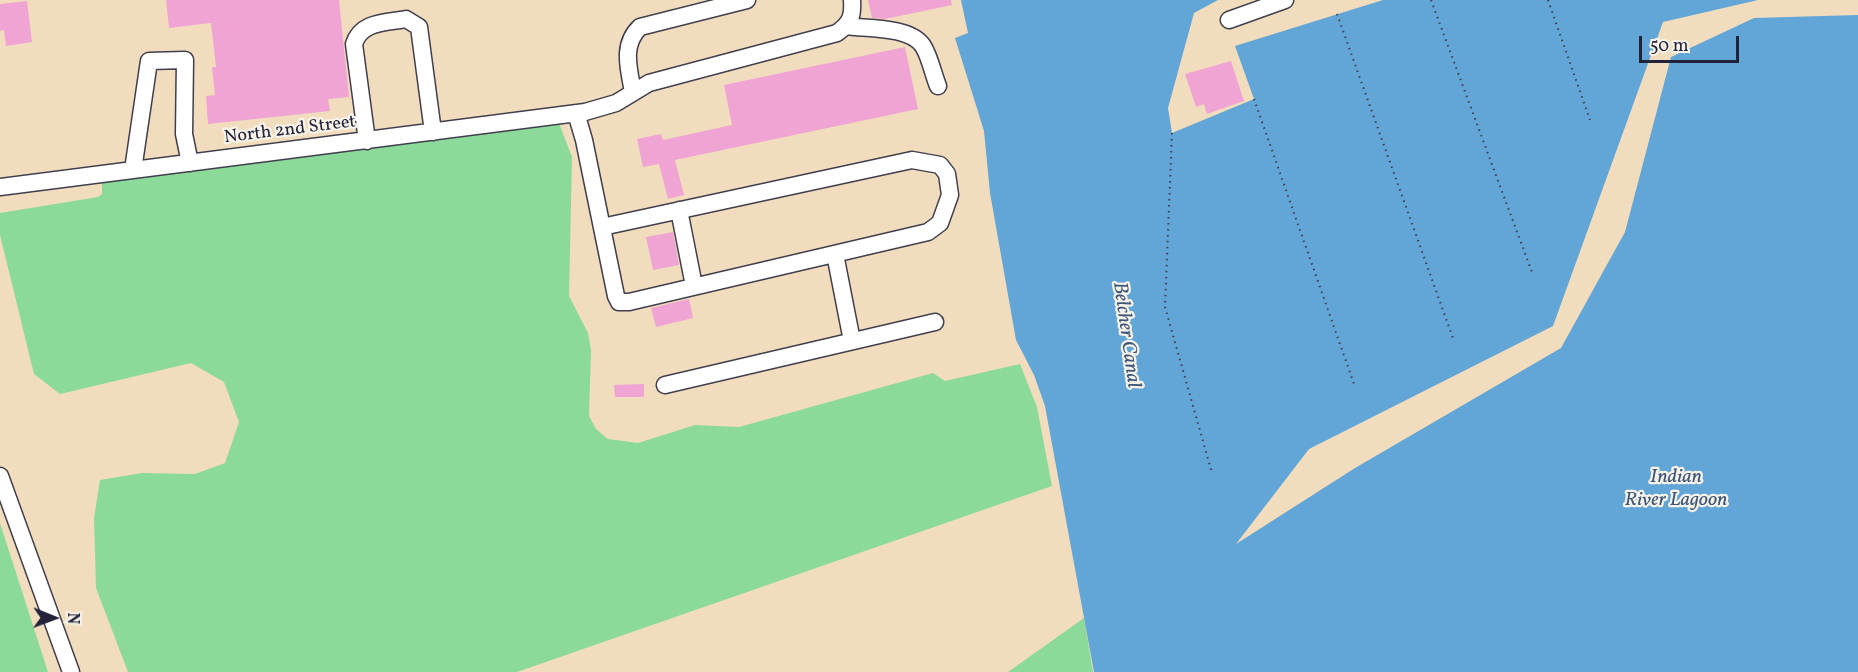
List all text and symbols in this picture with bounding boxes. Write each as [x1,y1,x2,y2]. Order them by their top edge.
scale bar [1642,24,1742,62]
text: 50 m [1650,34,1689,59]
street label: North 2nd Street [223,112,357,150]
water label: Belcher Canal [1106,280,1144,390]
water label: Indian River Lagoon [1625,466,1727,513]
north arrow [24,588,84,648]
text: N [61,612,83,624]

